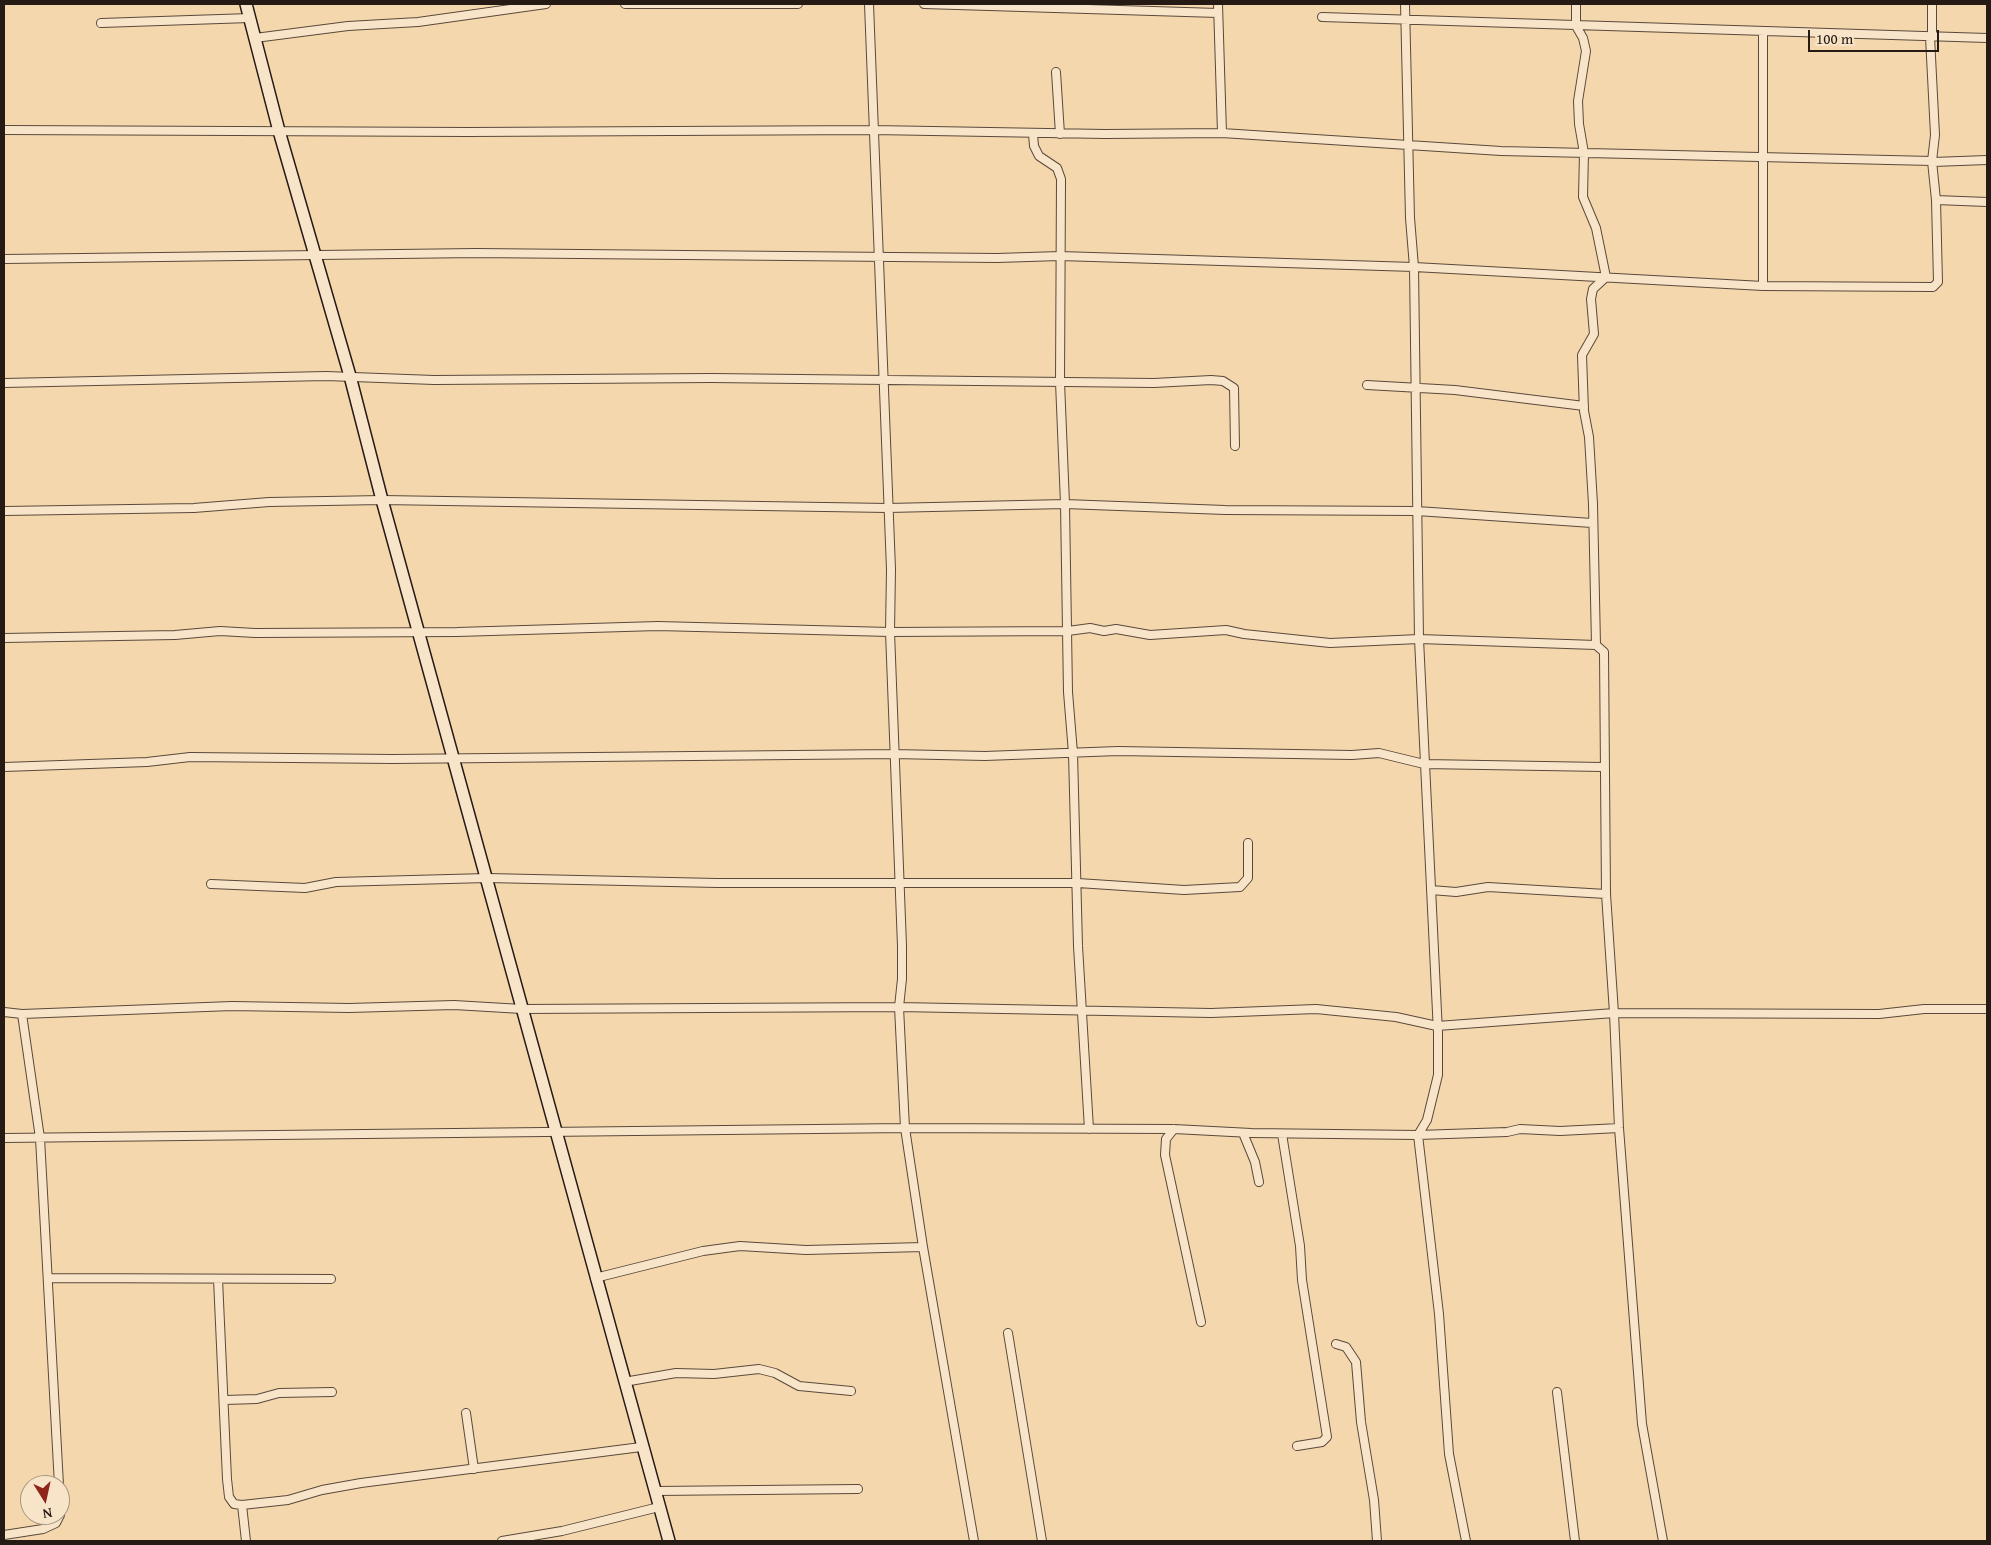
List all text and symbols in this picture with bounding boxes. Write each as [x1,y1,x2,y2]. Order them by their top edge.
scale bar [1811,20,1942,52]
text: 100 m [1816,28,1853,49]
north arrow [20,1475,70,1525]
text: N [41,1503,54,1524]

